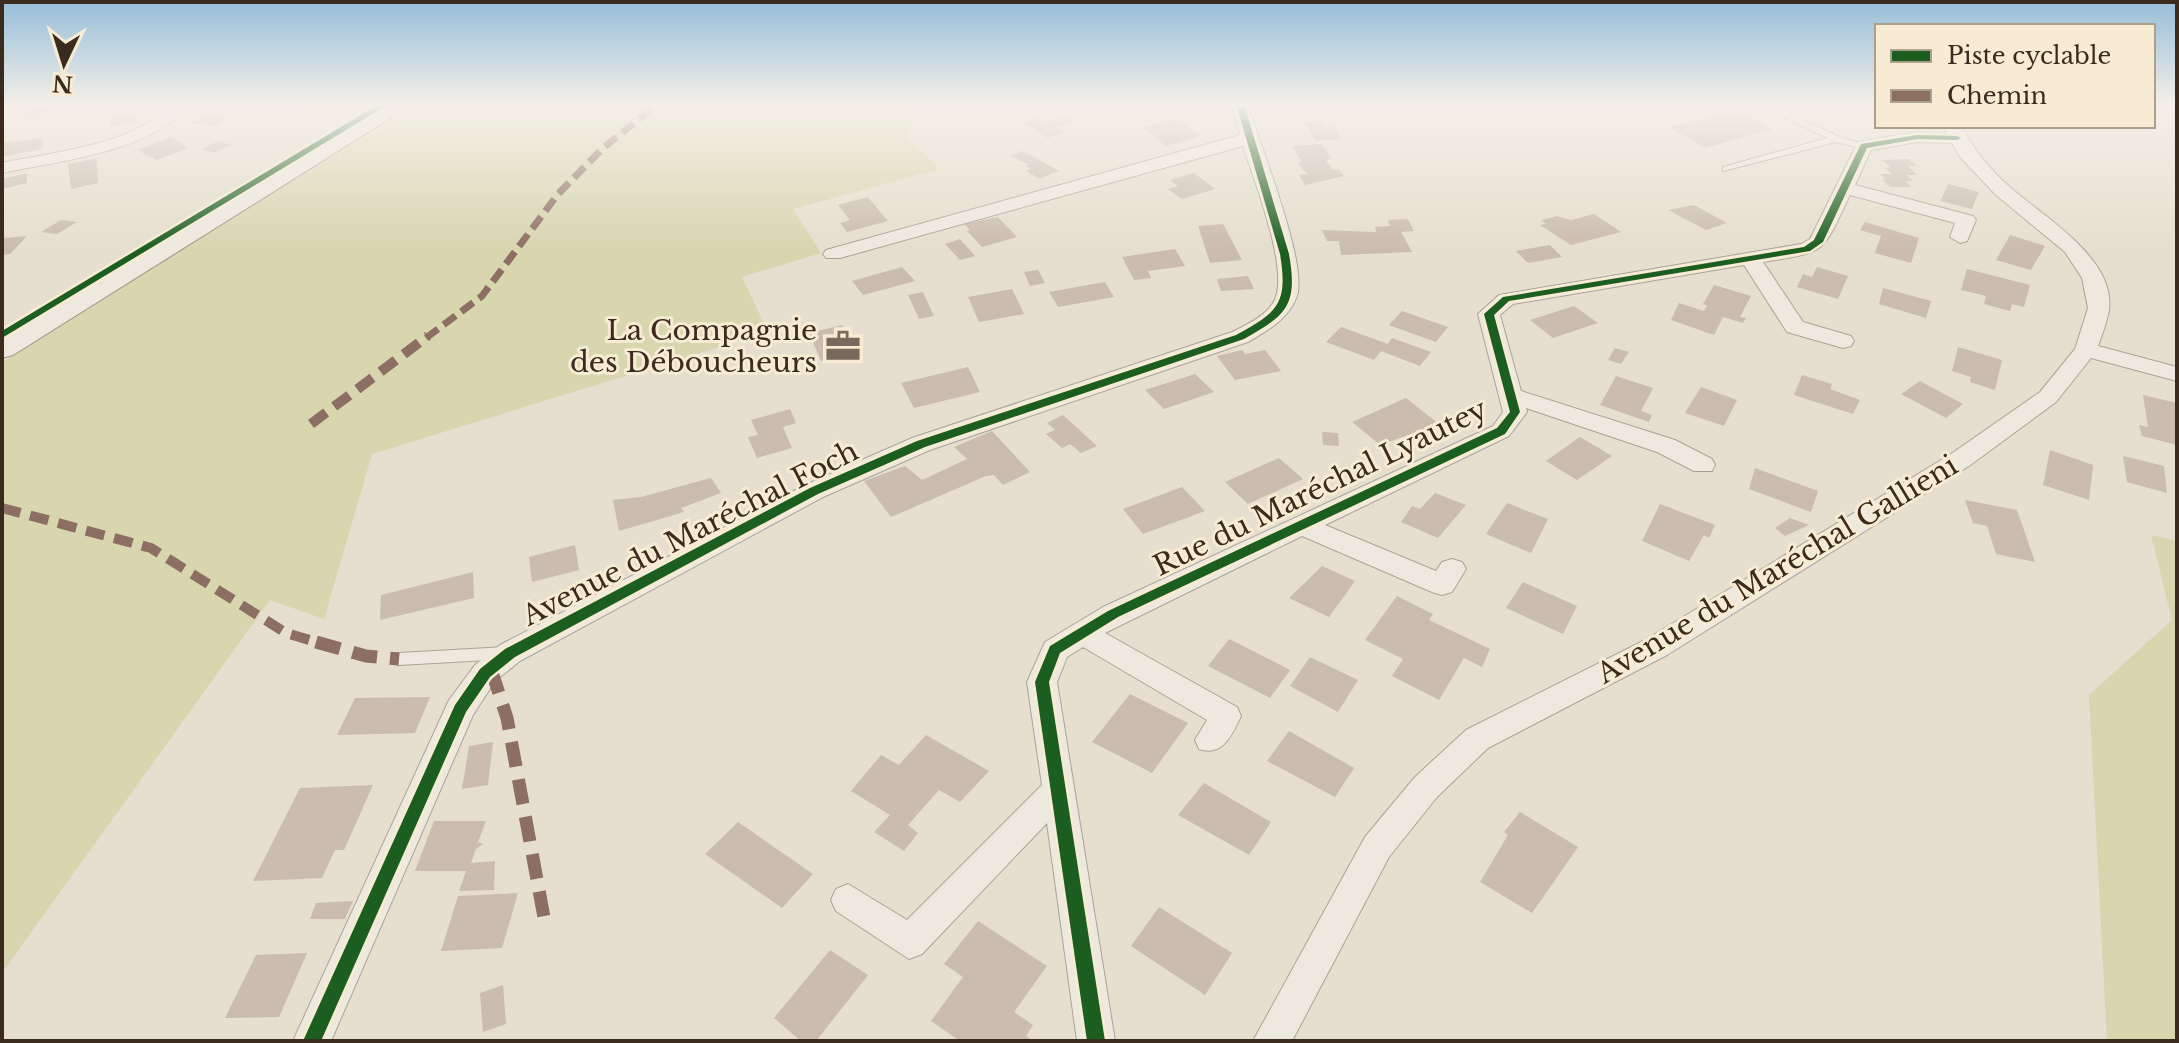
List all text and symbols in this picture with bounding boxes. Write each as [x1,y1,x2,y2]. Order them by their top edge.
north arrow [24,24,104,104]
legend [1875,24,2155,128]
text: Piste cyclable [1947,41,2111,70]
text: N [51,69,74,98]
text: Chemin [1947,81,2047,110]
place label: La Compagnie des Déboucheurs [570,313,817,380]
office icon: La Compagnie des Déboucheurs [824,327,862,365]
street label: Rue du Maréchal Lyautey [1148,391,1493,584]
street label: Avenue du Maréchal Foch [515,433,864,634]
street label: Avenue du Maréchal Gallieni [1590,448,1964,692]

